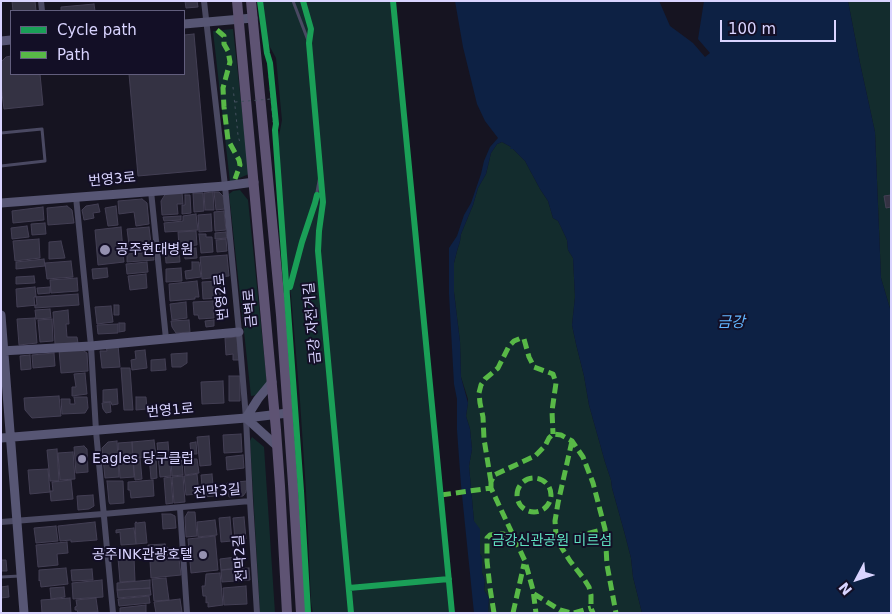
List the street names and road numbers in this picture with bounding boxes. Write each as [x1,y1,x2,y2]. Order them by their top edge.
street label: 번영3로 [88,170,136,190]
street label: 번영2로 [212,273,232,321]
street label: 금강 자전거길 [301,282,325,364]
street label: 금벽로 [241,288,261,328]
street label: 번영1로 [146,401,194,421]
street label: 전막3길 [193,482,241,502]
street label: 전막2길 [231,534,251,582]

